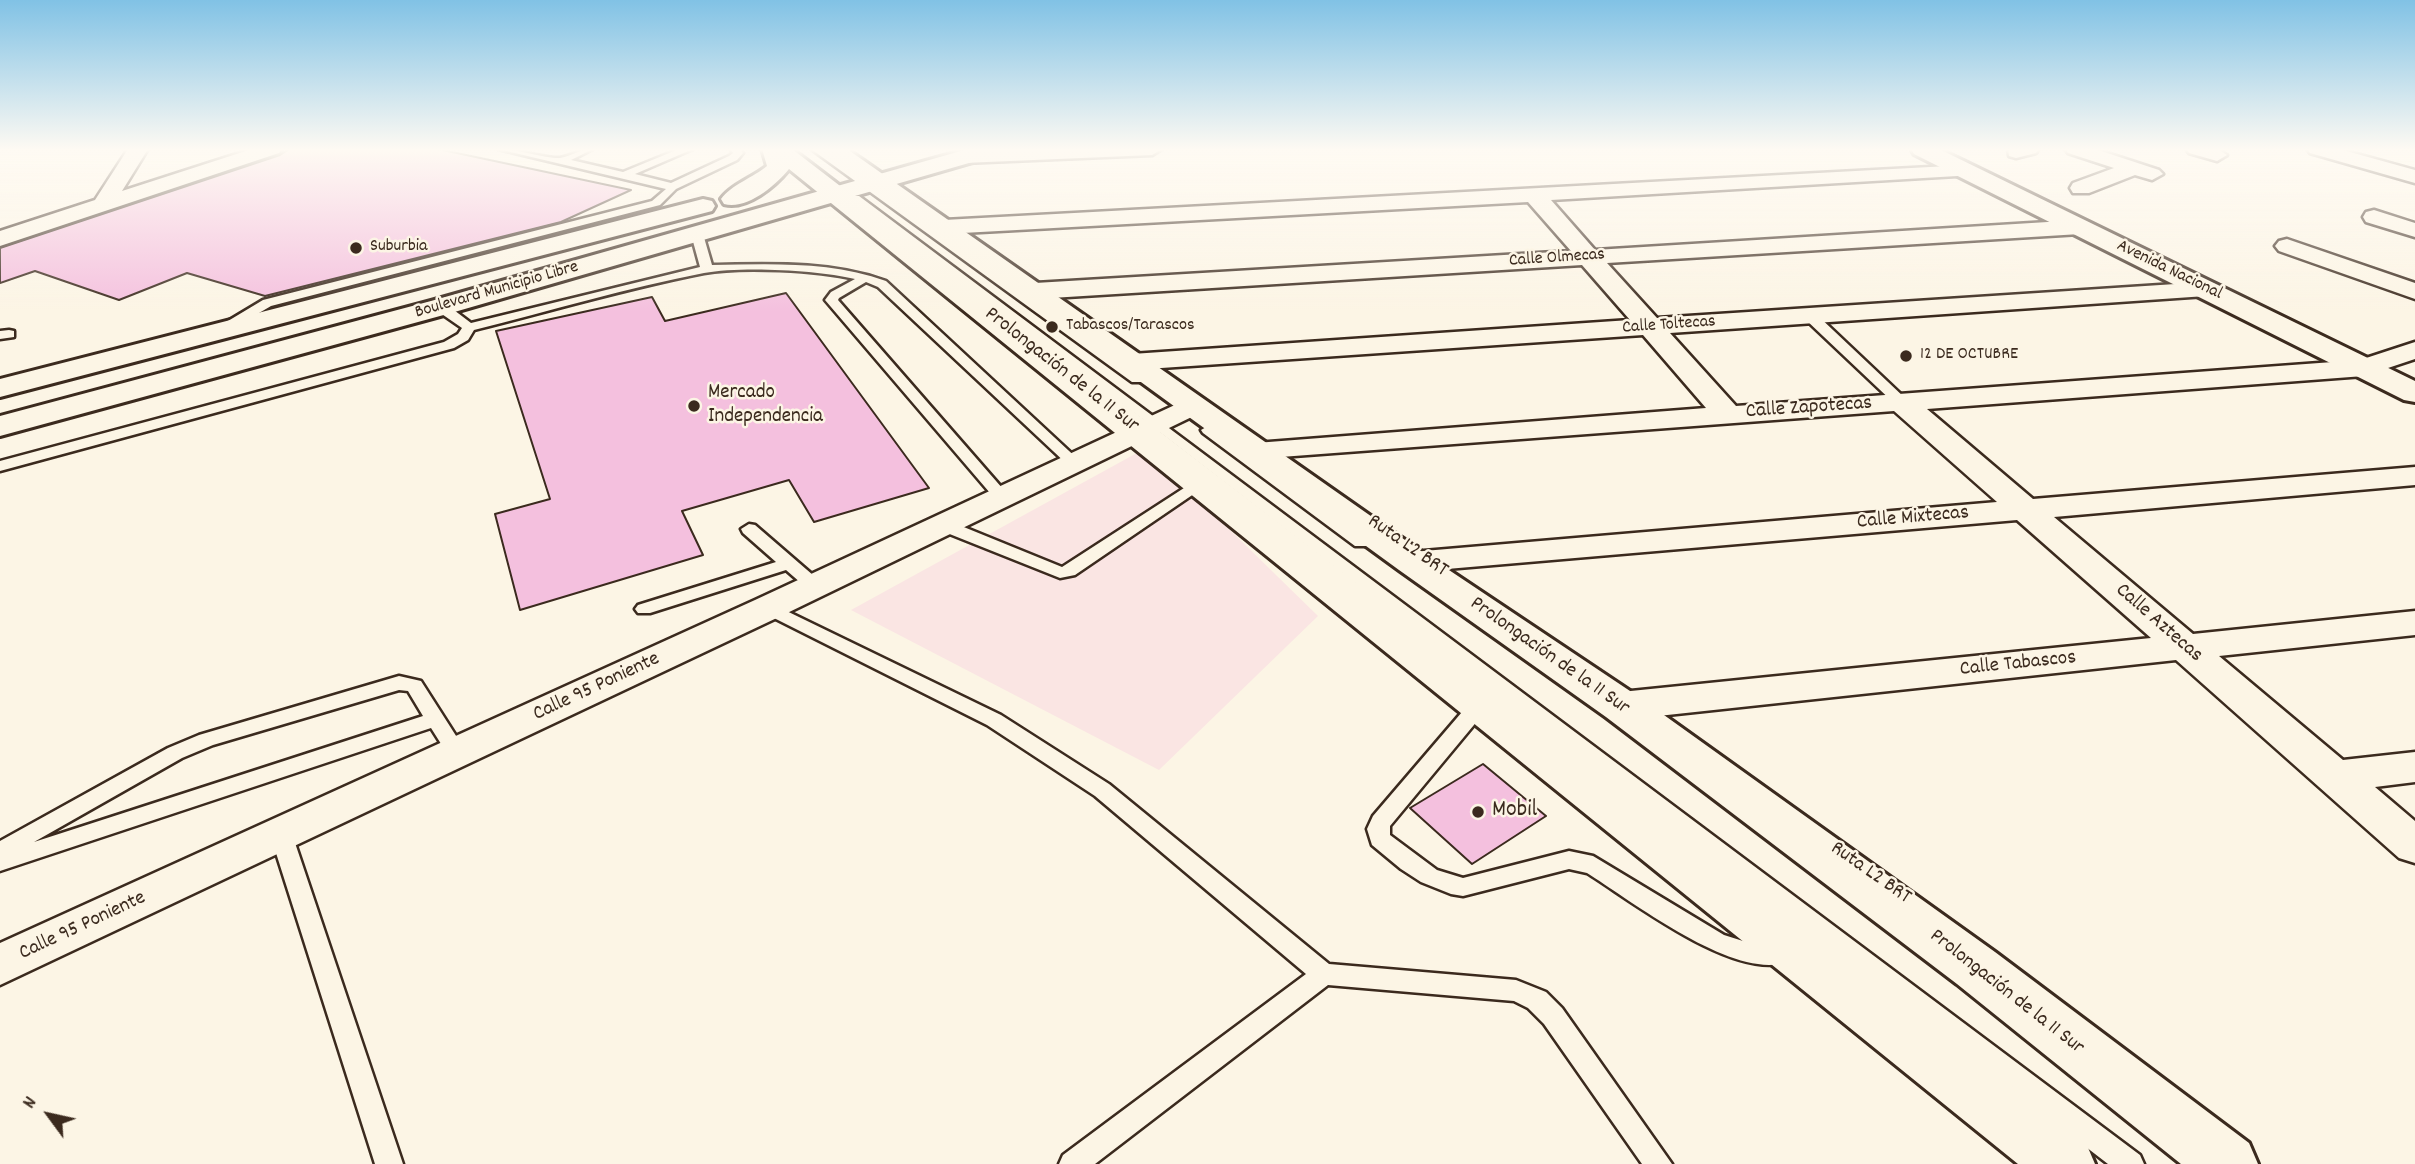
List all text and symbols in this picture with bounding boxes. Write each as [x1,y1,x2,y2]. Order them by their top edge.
street label: Avenida Nacional [2113,236,2225,306]
place label: Suburbia [370,237,427,259]
marker: Suburbia [348,240,364,256]
street label: Calle Olmecas [1508,245,1606,273]
street label: Boulevard Municipio Libre [413,257,581,325]
street label: Prolongación de la 11 Sur [979,303,1143,439]
street label: Calle Toltecas [1622,312,1716,340]
place label: Tabascos/Tarascos [1066,316,1195,338]
marker: Tabascos/Tarascos [1044,319,1060,335]
place label: 12 DE OCTUBRE [1920,345,2018,367]
marker: 12 DE OCTUBRE [1898,348,1914,364]
place label: Mercado Independencia [708,381,823,431]
street label: Calle Zapotecas [1745,392,1873,426]
marker: Mercado Independencia [686,398,702,414]
street label: Calle Mixtecas [1856,502,1970,536]
street label: Ruta L2 BRT [1362,510,1452,584]
street label: Calle Aztecas [2109,579,2207,669]
street label: Prolongación de la 11 Sur [1464,592,1634,722]
street label: Calle Tabascos [1959,646,2077,684]
street label: Calle 95 Poniente [530,648,664,728]
place label: Mobil [1492,798,1537,826]
marker: Mobil [1470,804,1486,820]
street label: Ruta L2 BRT [1825,837,1915,911]
street label: Calle 95 Poniente [16,887,150,967]
street label: Prolongación de la 11 Sur [1924,925,2088,1061]
north arrow [14,1080,84,1150]
text: N [17,1092,45,1115]

